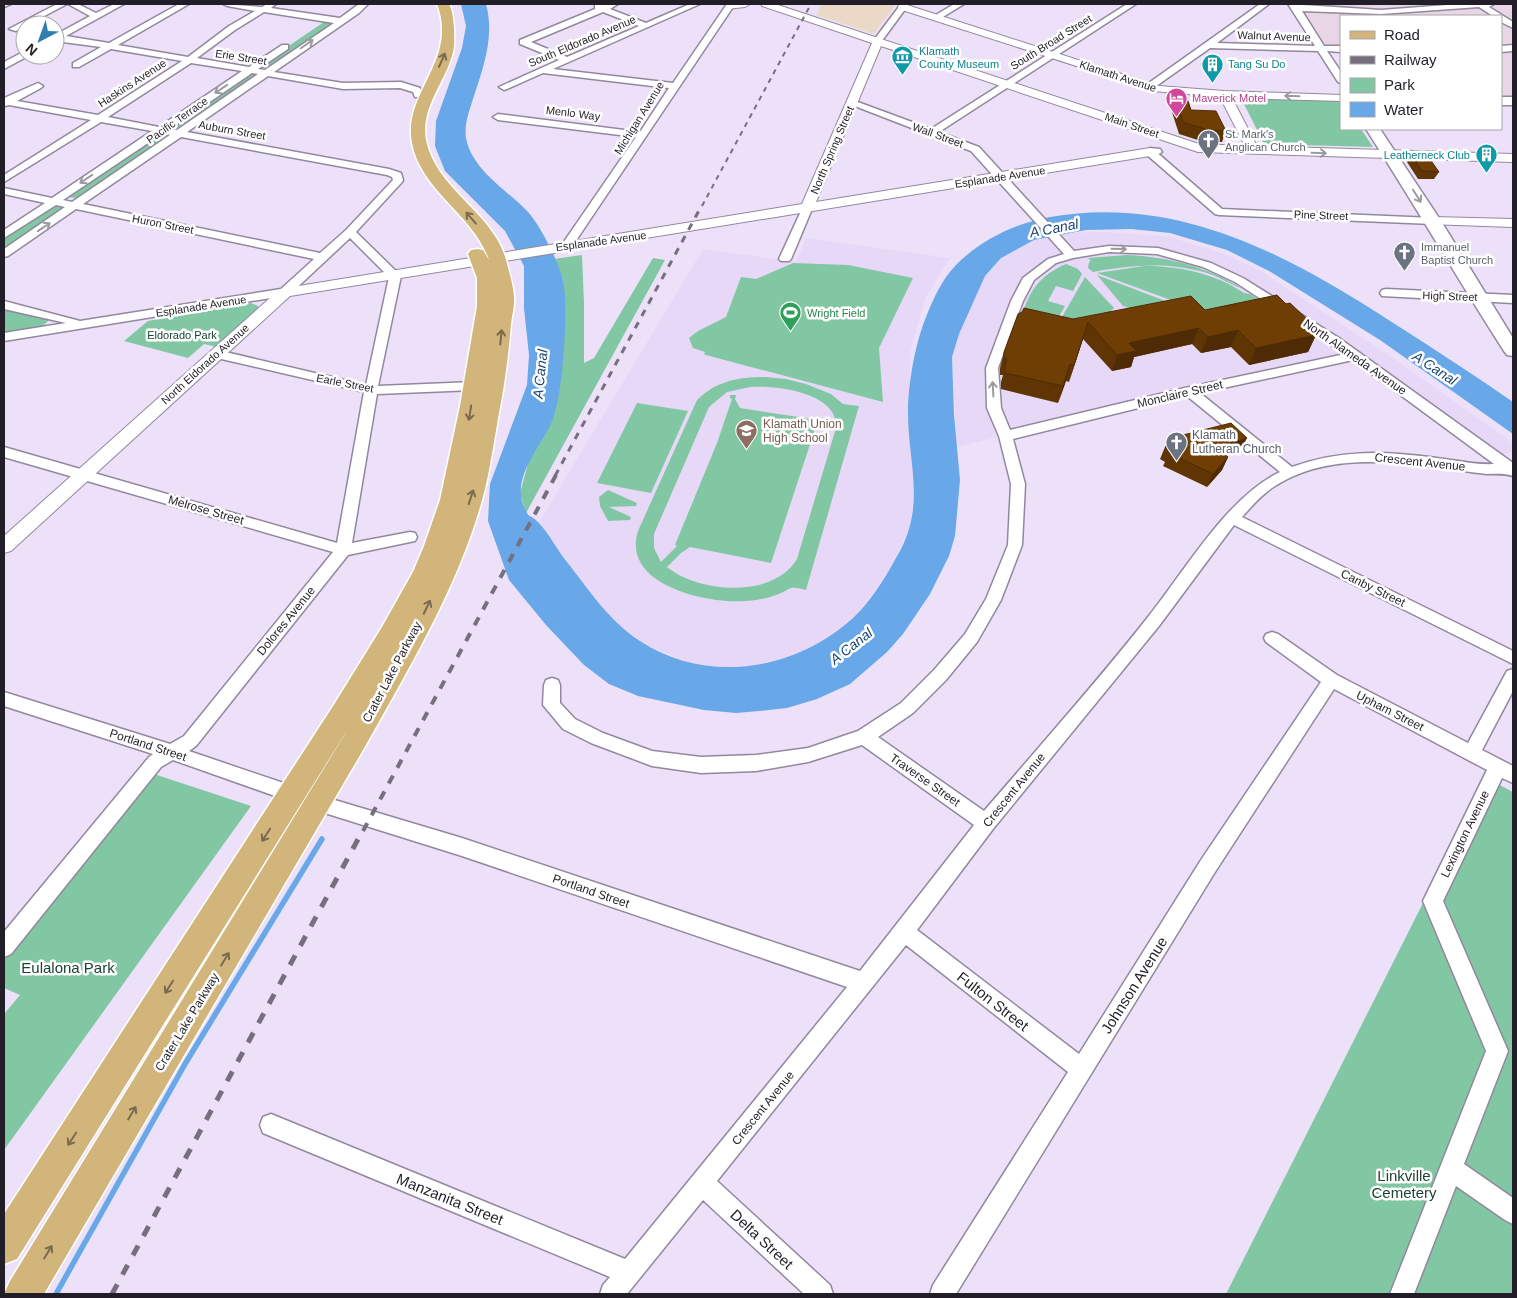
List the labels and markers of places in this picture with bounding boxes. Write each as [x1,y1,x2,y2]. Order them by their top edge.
museum icon: Klamath County Museum [891,45,915,76]
place label: Klamath County Museum [919,45,999,70]
building icon: Tang Su Do [1200,52,1224,83]
place label: Tang Su Do [1228,58,1285,70]
hotel icon: Maverick Motel [1164,86,1188,117]
place label: Maverick Motel [1192,92,1266,104]
church icon: St. Mark's Anglican Church [1197,128,1221,159]
place label: St. Mark's Anglican Church [1225,128,1306,153]
building icon: Leatherneck Club [1474,143,1498,174]
place label: Leatherneck Club [1384,149,1470,161]
church icon: Immanuel Baptist Church [1393,241,1417,272]
place label: Immanuel Baptist Church [1421,241,1493,266]
sports icon: Wright Field [779,301,803,332]
place label: Wright Field [807,307,865,319]
place label: Klamath Union High School [763,417,842,445]
school or university icon: Klamath Union High School [735,419,759,450]
place label: Klamath Lutheran Church [1192,428,1281,456]
church icon: Klamath Lutheran Church [1164,430,1188,461]

